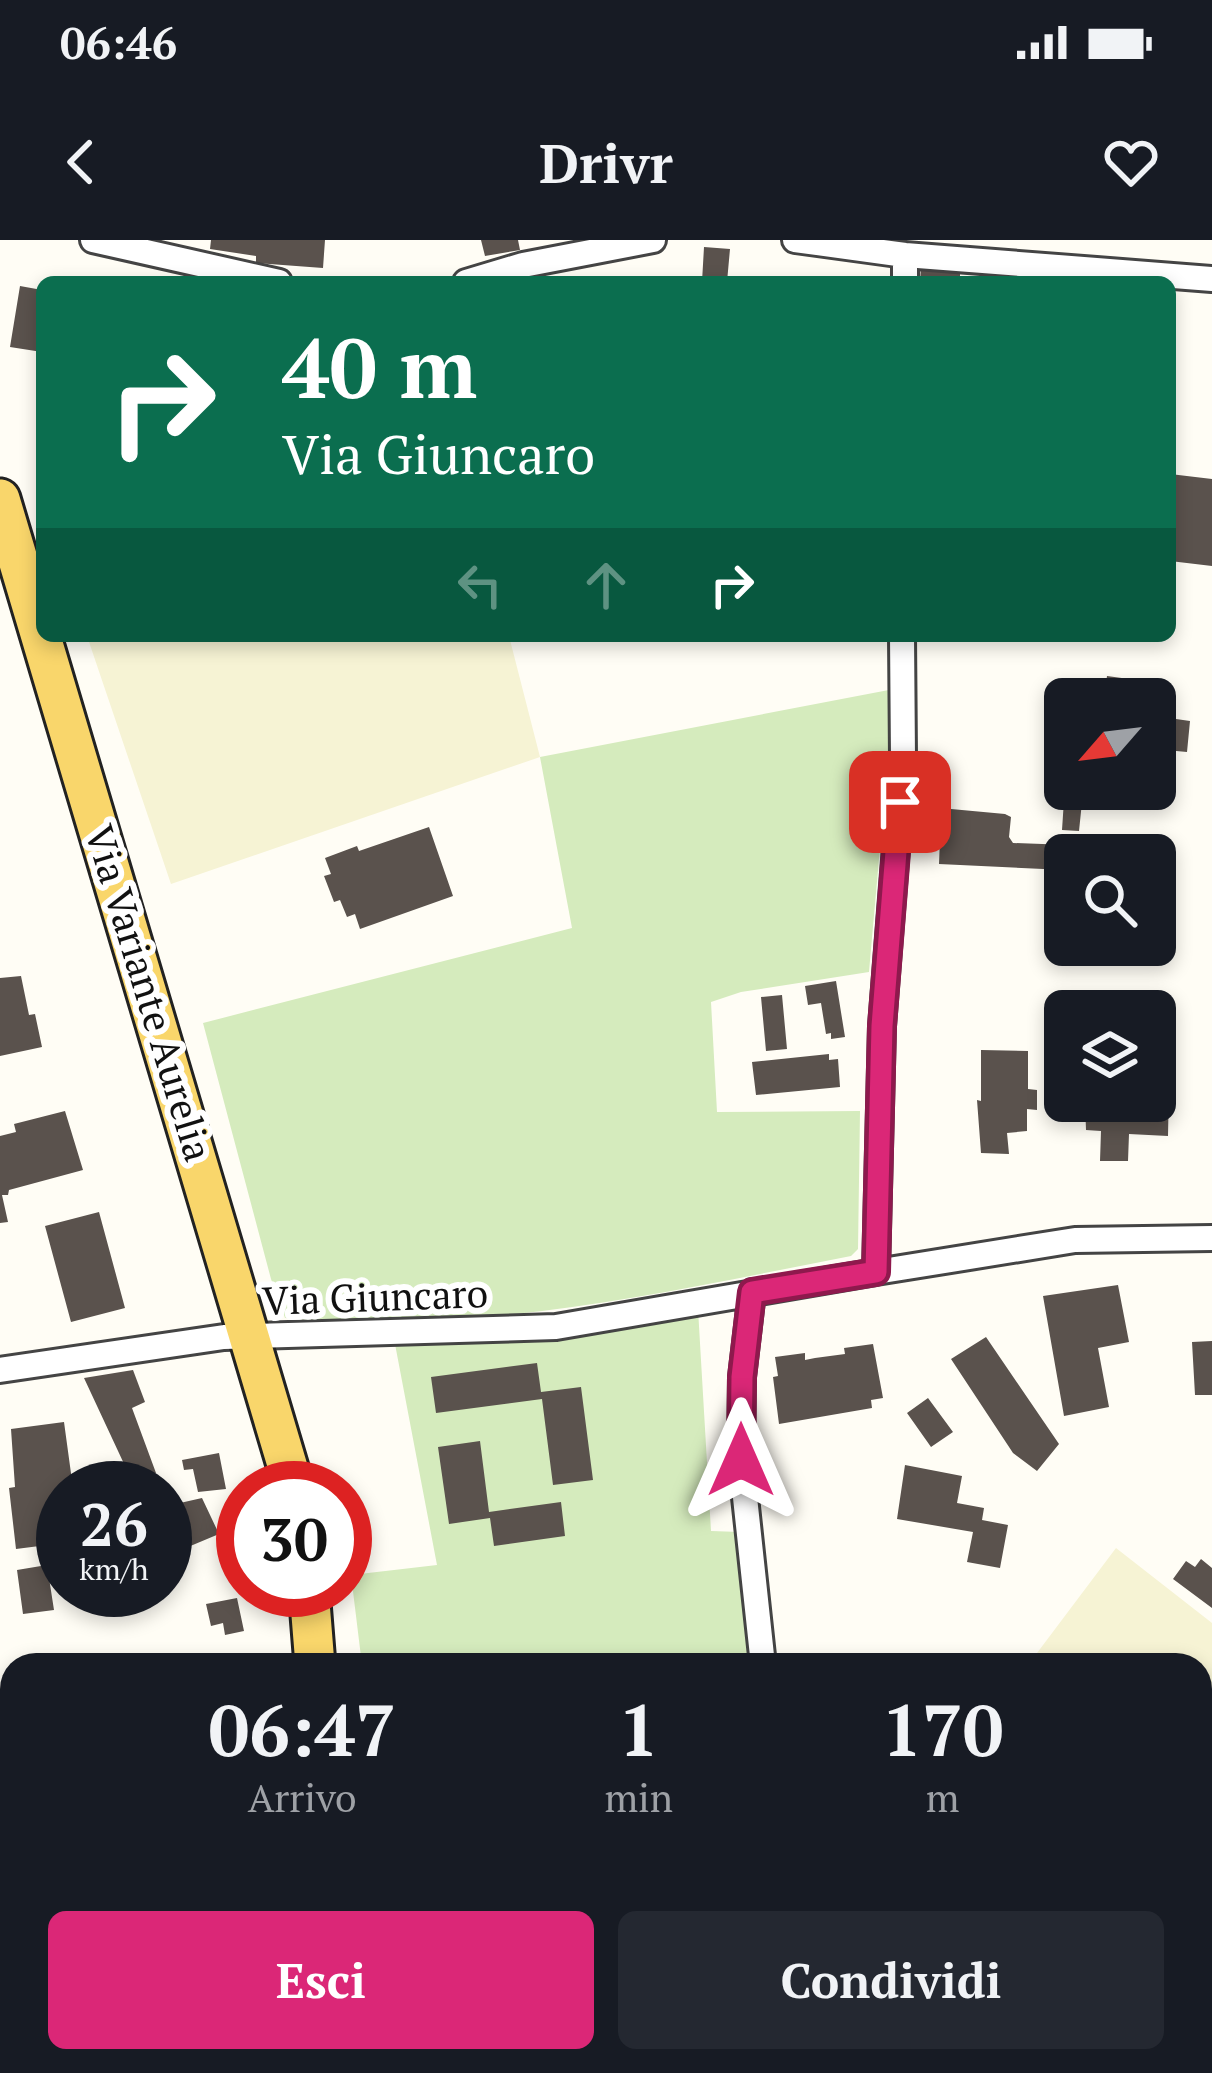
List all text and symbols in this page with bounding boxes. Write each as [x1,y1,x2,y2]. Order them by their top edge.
text: 06:46 [60,12,177,72]
text: Drivr [539,127,673,198]
icon: back [48,129,114,195]
icon: heart [1098,129,1164,195]
text: 40 m [282,311,477,422]
icon: right [84,324,240,480]
text: Via Giuncaro [282,418,595,489]
icon: left [447,552,513,618]
icon: ahead [573,552,639,618]
icon: right [699,552,765,618]
north arrow [1044,678,1176,810]
map controls [1044,678,1176,1122]
pin [849,751,951,853]
icon: arrive [867,769,933,835]
street label: Via Variante Aurelia [74,818,226,1167]
button: search [1044,834,1176,966]
button: layers [1044,990,1176,1122]
street label: Via Giuncaro [261,1266,489,1326]
position arrow [678,1397,804,1523]
speed limit sign: 30 [216,1461,372,1617]
text: 26 [80,1484,148,1563]
text: km/h [79,1549,149,1589]
text: 06:47 [208,1681,396,1777]
text: 1 [618,1681,659,1777]
text: 170 [881,1681,1003,1777]
text: Arrivo [248,1771,357,1823]
text: min [604,1771,673,1823]
text: m [926,1771,959,1823]
button: Esci [48,1911,594,2049]
button: Condividi [618,1911,1164,2049]

